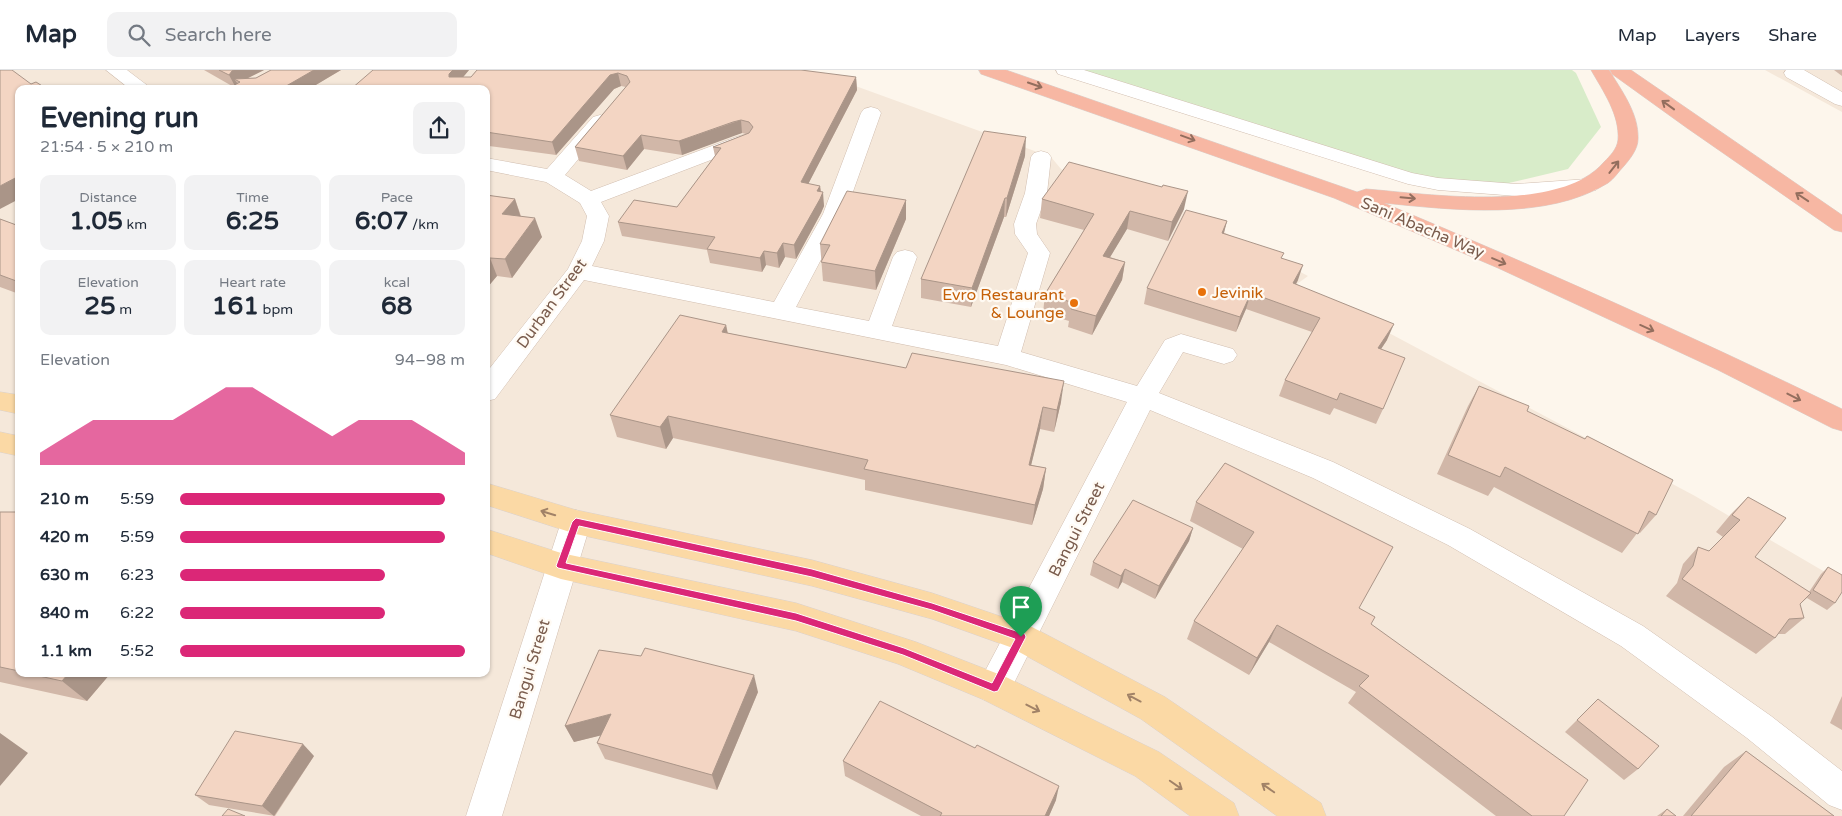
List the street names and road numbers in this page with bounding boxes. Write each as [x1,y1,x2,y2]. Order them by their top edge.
street label: Sani Abacha Way [1358,193,1488,263]
street label: Durban Street [512,255,591,353]
street label: Bangui Street [1044,479,1109,580]
street label: Bangui Street [505,617,555,722]

